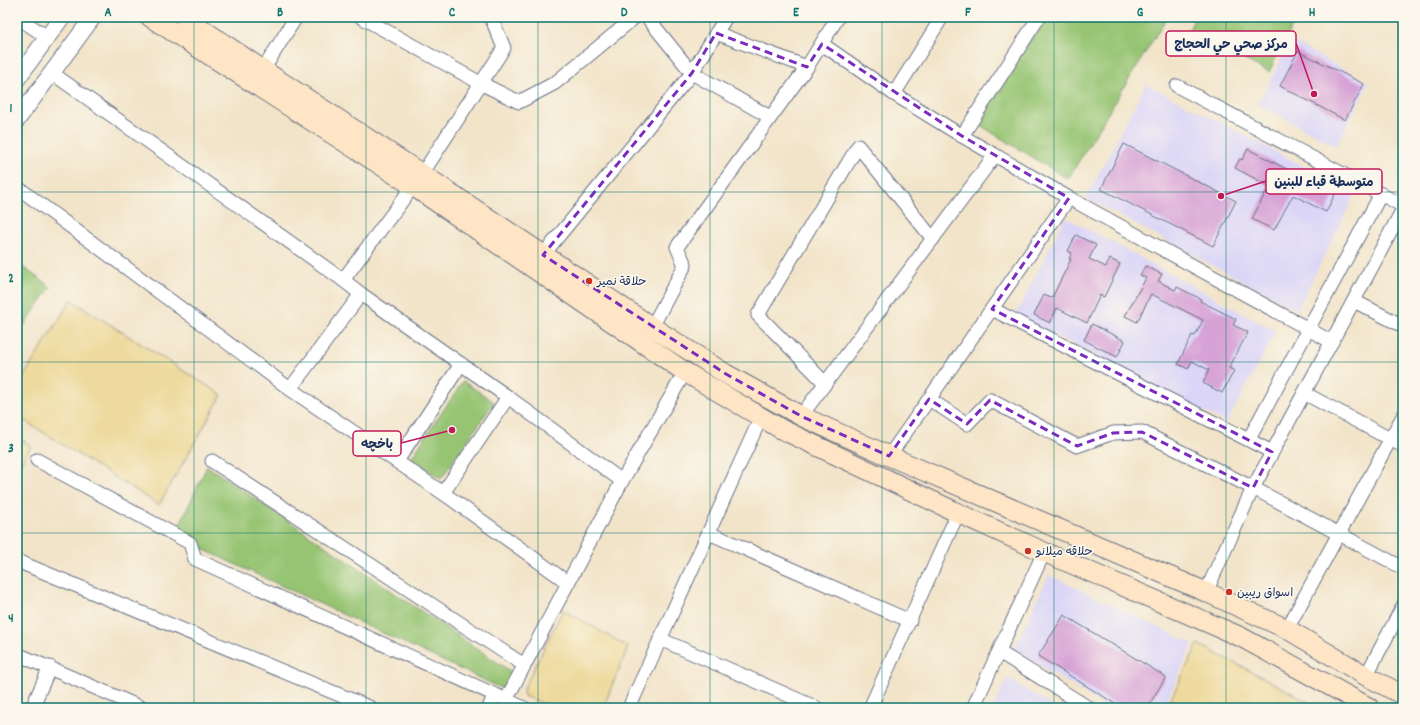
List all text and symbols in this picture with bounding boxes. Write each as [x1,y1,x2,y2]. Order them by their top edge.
text: A [104,4,112,23]
text: B [277,4,283,23]
text: C [449,4,456,23]
text: D [621,4,628,23]
text: E [793,4,800,23]
text: F [965,4,971,23]
text: G [1137,4,1144,23]
text: H [1309,4,1316,23]
callout: مركز صحي حي الحجاج [1166,31,1296,56]
text: مركز صحي حي الحجاج [1174,36,1288,56]
text: 1 [10,100,13,119]
callout: متوسطة قباء للبنين [1266,169,1382,194]
text: متوسطة قباء للبنين [1274,174,1374,193]
text: 2 [8,270,14,289]
place label: حلاقة نمير [596,274,647,291]
marker: حلاقة نمير [584,276,594,286]
callout: باخچە [353,431,401,456]
text: باخچە [361,436,393,455]
text: 3 [8,440,14,459]
place label: حلاقه ميلانو [1035,544,1093,561]
marker: حلاقه ميلانو [1023,546,1033,556]
place label: اسواق ريبين [1237,585,1293,602]
marker: اسواق ريبين [1224,587,1234,597]
text: 4 [8,610,14,629]

